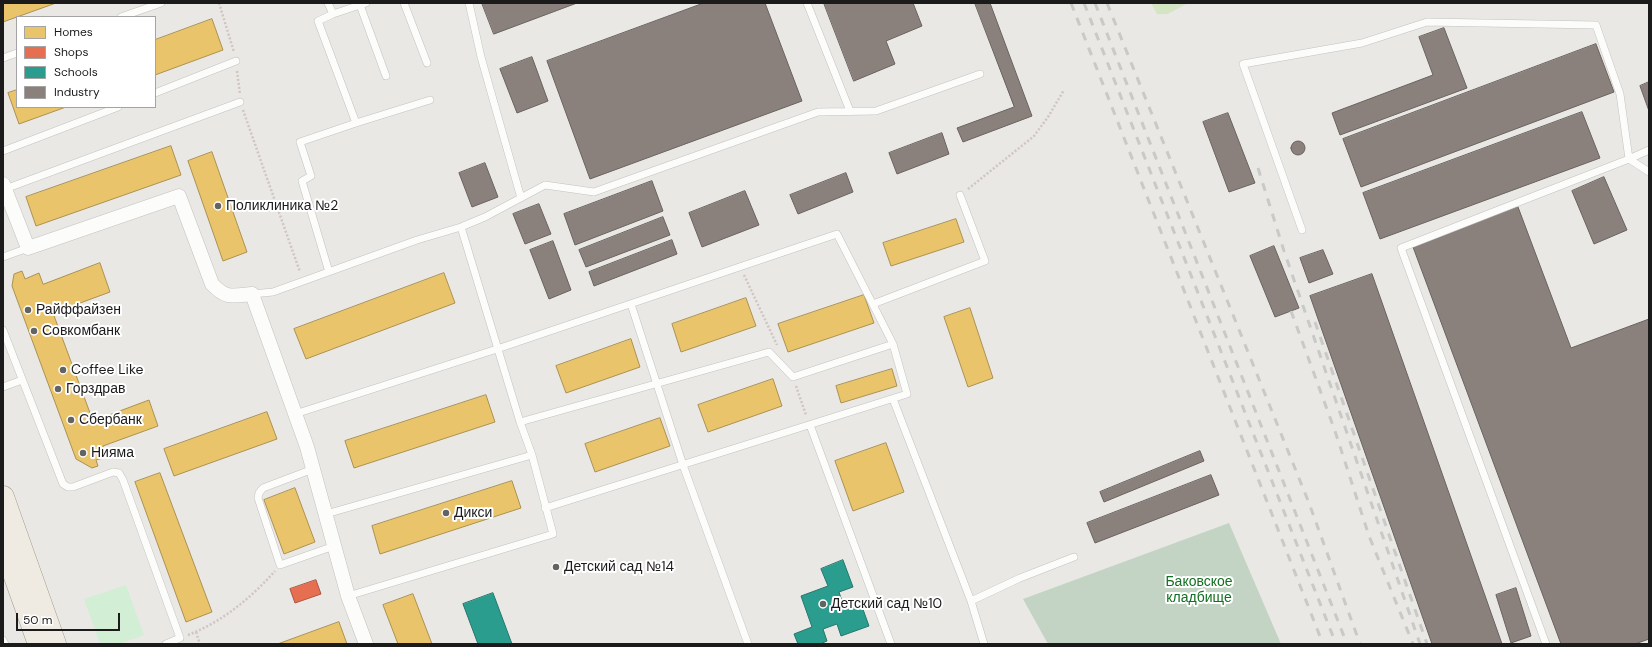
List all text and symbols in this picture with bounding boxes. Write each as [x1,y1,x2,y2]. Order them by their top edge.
legend [16,16,156,108]
text: Homes [54,24,93,40]
text: Shops [54,44,89,60]
text: Schools [54,64,98,80]
text: Industry [54,84,100,100]
place label: Поликлиника №2 [226,198,338,214]
marker: Поликлиника №2 [213,201,223,211]
place label: Райффайзен [36,302,121,318]
marker: Райффайзен [23,305,33,315]
place label: Совкомбанк [42,323,120,339]
marker: Совкомбанк [29,326,39,336]
place label: Coffee Like [71,362,143,378]
marker: Coffee Like [58,365,68,375]
place label: Горздрав [66,381,125,397]
marker: Горздрав [53,384,63,394]
place label: Сбербанк [79,412,142,428]
marker: Сбербанк [66,415,76,425]
place label: Нияма [91,445,134,461]
marker: Нияма [78,448,88,458]
place label: Дикси [454,505,492,521]
marker: Дикси [441,508,451,518]
place label: Детский сад №14 [564,559,674,575]
marker: Детский сад №14 [551,562,561,572]
park label: Баковское кладбище [1165,574,1233,606]
place label: Детский сад №10 [831,596,942,612]
marker: Детский сад №10 [818,599,828,609]
scale bar [18,605,122,631]
text: 50 m [23,612,52,628]

